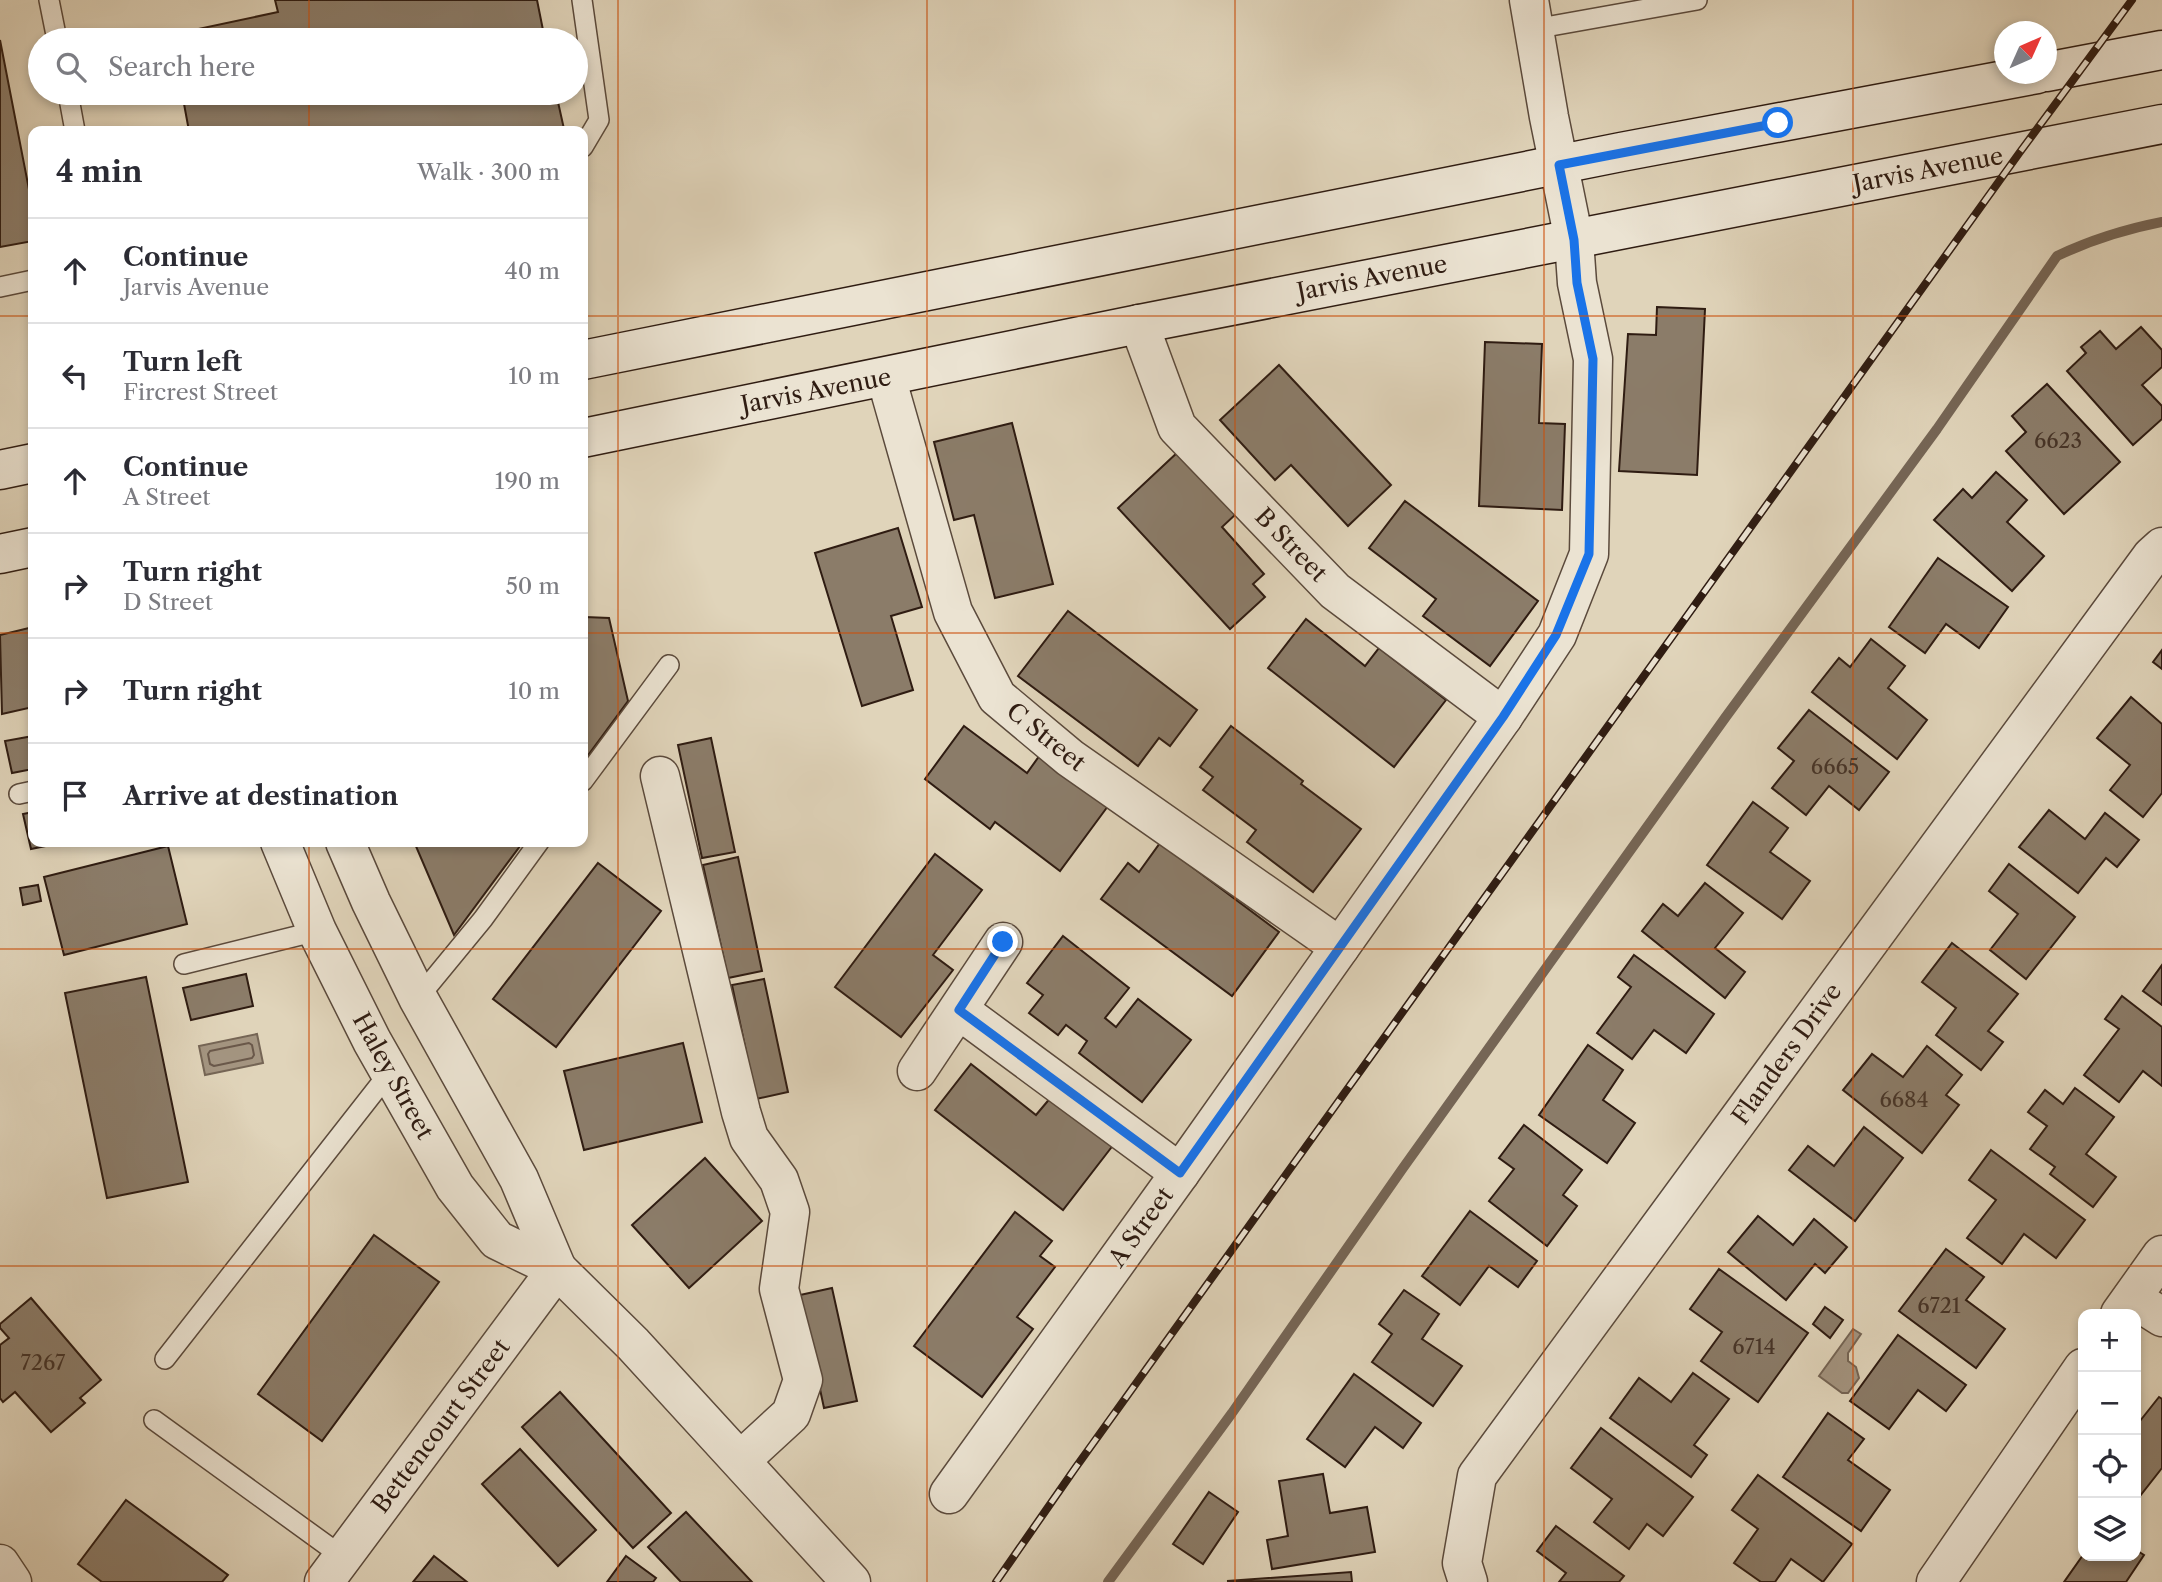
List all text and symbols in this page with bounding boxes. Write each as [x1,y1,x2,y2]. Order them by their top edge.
north arrow [1994,21,2057,84]
search box [28,28,588,105]
icon: search [52,48,90,86]
text: Search here [108,51,255,83]
route start [1762,107,1793,138]
street label: Jarvis Avenue [1846,141,2005,199]
text: 4 min [56,153,142,190]
text: Walk · 300 m [417,158,560,186]
text: Continue [123,241,248,273]
street label: Jarvis Avenue [1290,249,1449,307]
icon: ahead [56,252,94,290]
text: 40 m [505,257,560,285]
text: Jarvis Avenue [123,273,269,301]
text: Turn left [123,346,242,378]
icon: left [56,357,94,395]
text: 10 m [508,362,560,390]
street label: Jarvis Avenue [734,362,893,420]
text: Fircrest Street [123,378,278,406]
house number: 6623 [2034,428,2082,453]
text: Continue [123,451,248,483]
icon: ahead [56,462,94,500]
text: 190 m [495,467,560,495]
text: A Street [123,483,210,511]
street label: B Street [1249,502,1334,588]
text: Turn right [123,556,262,588]
icon: right [56,567,94,605]
text: 50 m [505,572,560,600]
text: D Street [123,588,213,616]
icon: right [56,672,94,710]
text: Turn right [123,675,262,707]
text: 10 m [508,677,560,705]
street label: C Street [1001,696,1092,777]
house number: 6665 [1811,754,1859,779]
icon: arrive [56,777,94,815]
text: Arrive at destination [123,780,398,812]
route end [987,926,1018,957]
street label: Flanders Drive [1726,977,1848,1130]
street label: Haley Street [347,1007,440,1145]
house number: 6684 [1879,1087,1929,1112]
street label: A Street [1101,1181,1179,1273]
house number: 6721 [1917,1293,1961,1318]
map controls [2078,1309,2141,1561]
button: + [2078,1309,2141,1372]
street label: Bettencourt Street [366,1332,516,1519]
house number: 6714 [1732,1334,1776,1359]
house number: 7267 [21,1350,66,1375]
button: − [2078,1372,2141,1435]
button: locate [2078,1435,2141,1498]
button: layers [2078,1498,2141,1561]

